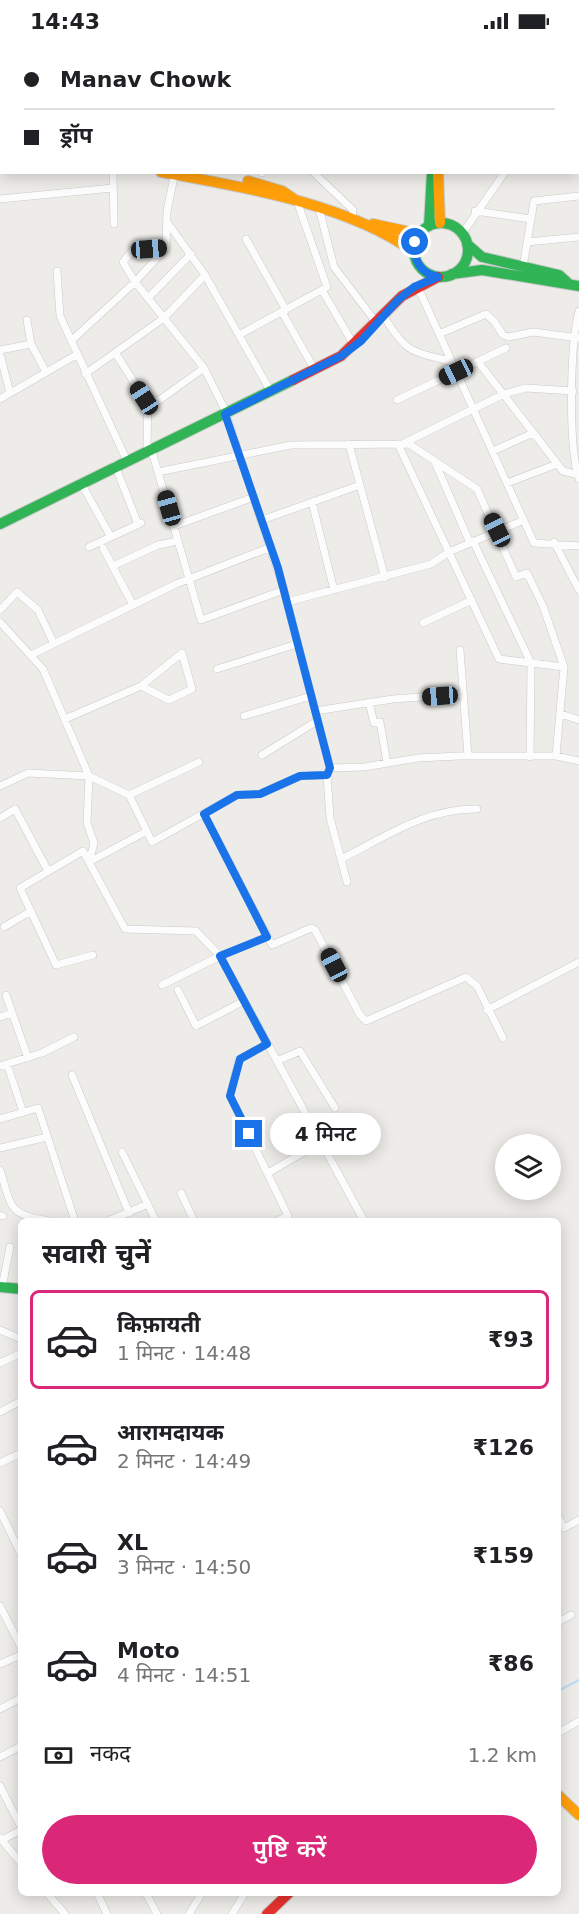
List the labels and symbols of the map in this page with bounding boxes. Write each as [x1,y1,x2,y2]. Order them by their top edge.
route start [401,228,428,255]
car [130,239,168,259]
car [436,356,476,388]
car [127,378,161,418]
car [155,488,183,528]
car [481,510,513,550]
car [421,686,459,706]
car [318,945,350,985]
callout: 4 मिनट [270,1113,381,1155]
route end [235,1120,262,1147]

